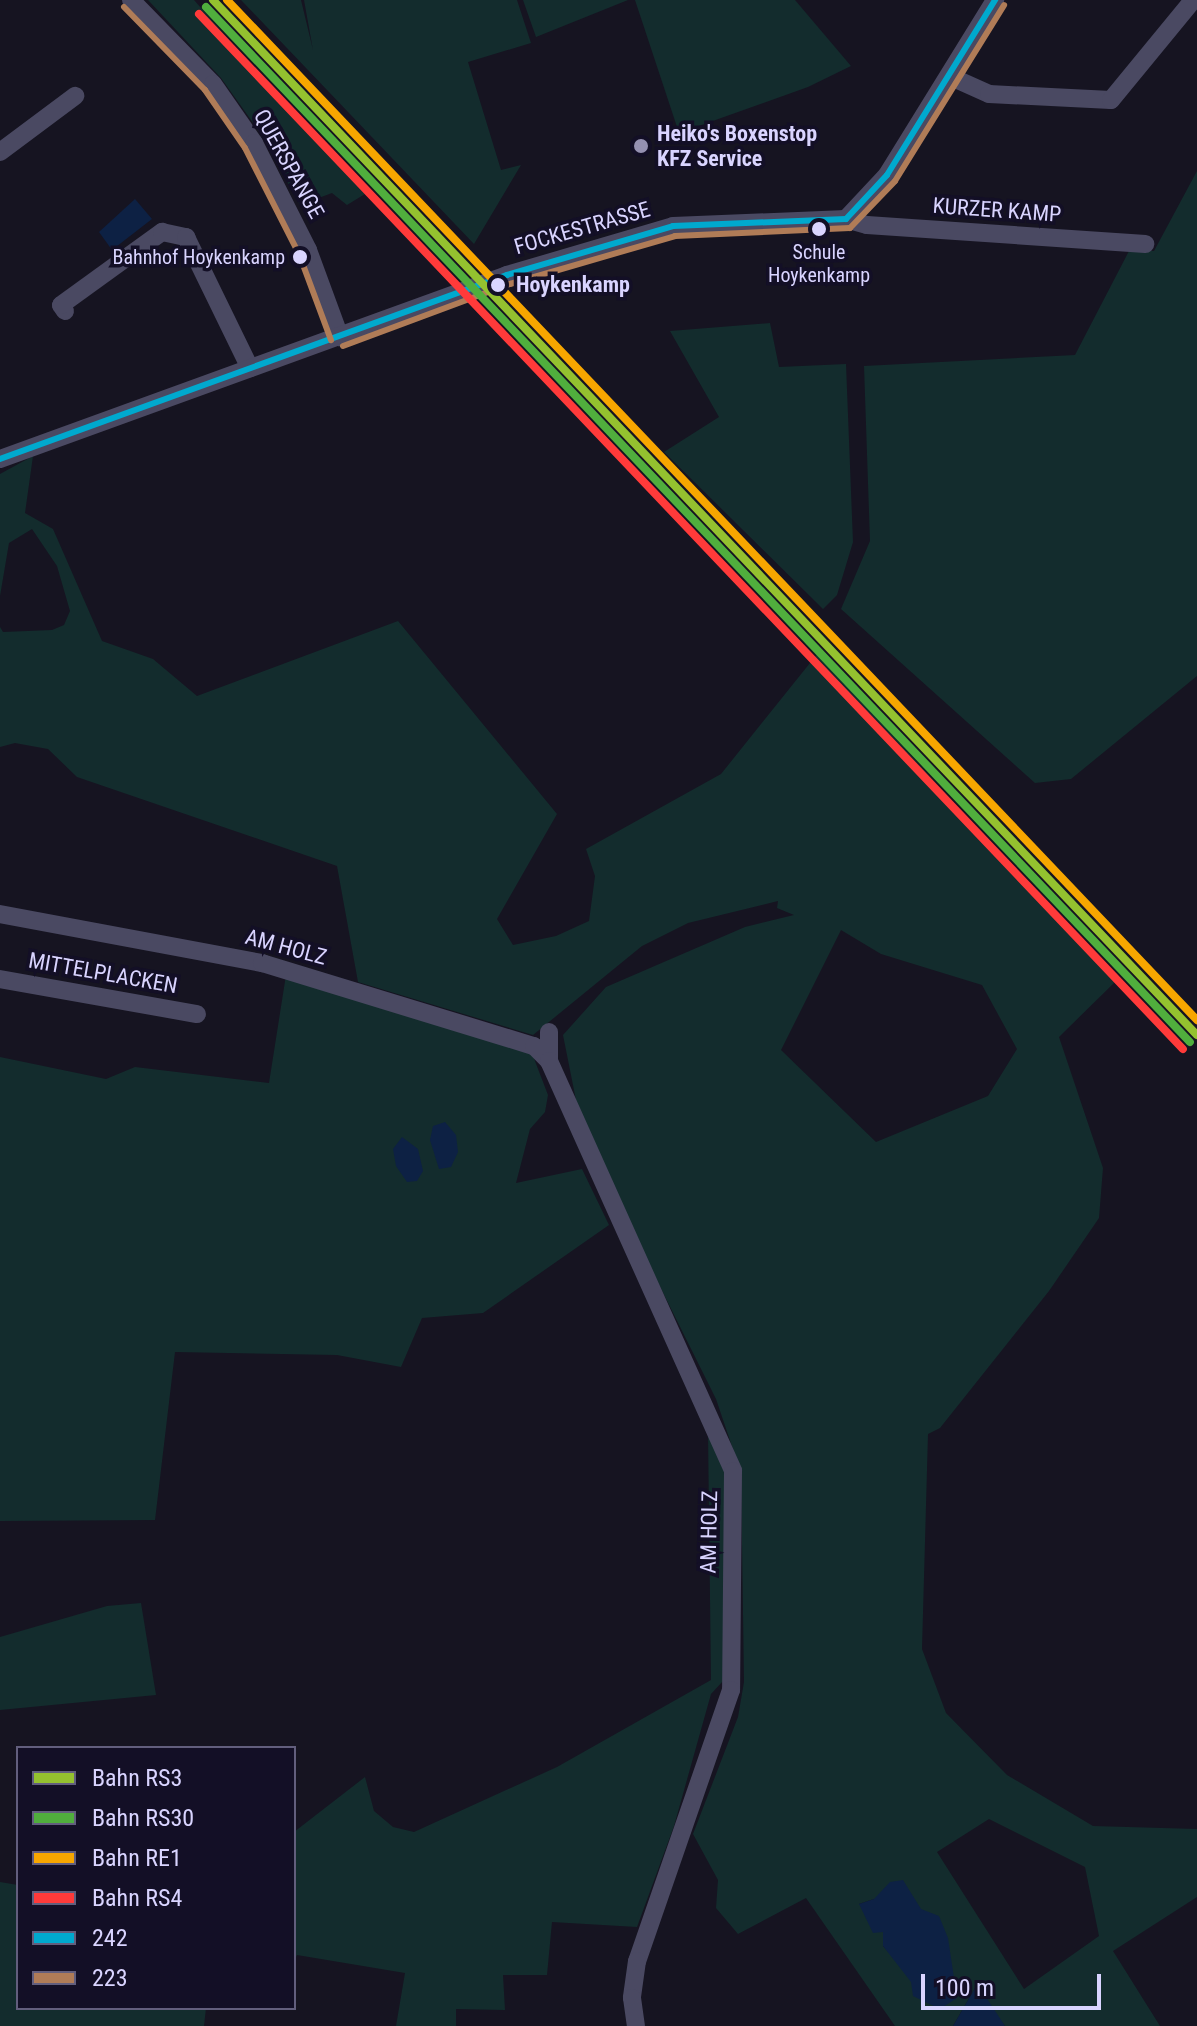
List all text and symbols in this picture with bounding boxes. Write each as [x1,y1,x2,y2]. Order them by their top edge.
street label: QUERSPANGE [248,105,330,223]
place label: Heiko's Boxenstop KFZ Service [657,120,817,172]
marker: Heiko's Boxenstop KFZ Service [632,137,650,155]
street label: KURZER KAMP [932,192,1062,228]
street label: FOCKESTRASSE [511,196,653,260]
marker: Schule Hoykenkamp [811,221,827,237]
place label: Schule Hoykenkamp [768,240,870,287]
place label: Bahnhof Hoykenkamp [113,245,285,269]
marker: Bahnhof Hoykenkamp [292,249,308,265]
place label: Hoykenkamp [516,272,630,298]
marker: Hoykenkamp [487,274,509,296]
street label: AM HOLZ [242,923,330,971]
street label: MITTELPLACKEN [26,947,180,999]
street label: AM HOLZ [695,1490,723,1574]
legend [16,1746,296,2010]
text: Bahn RS3 [92,1764,182,1792]
text: Bahn RS30 [92,1804,194,1832]
text: Bahn RE1 [92,1844,182,1872]
text: Bahn RS4 [92,1884,182,1912]
text: 242 [92,1924,128,1952]
scale bar [925,1958,1105,2008]
text: 223 [92,1964,128,1992]
text: 100 m [935,1974,994,2002]

